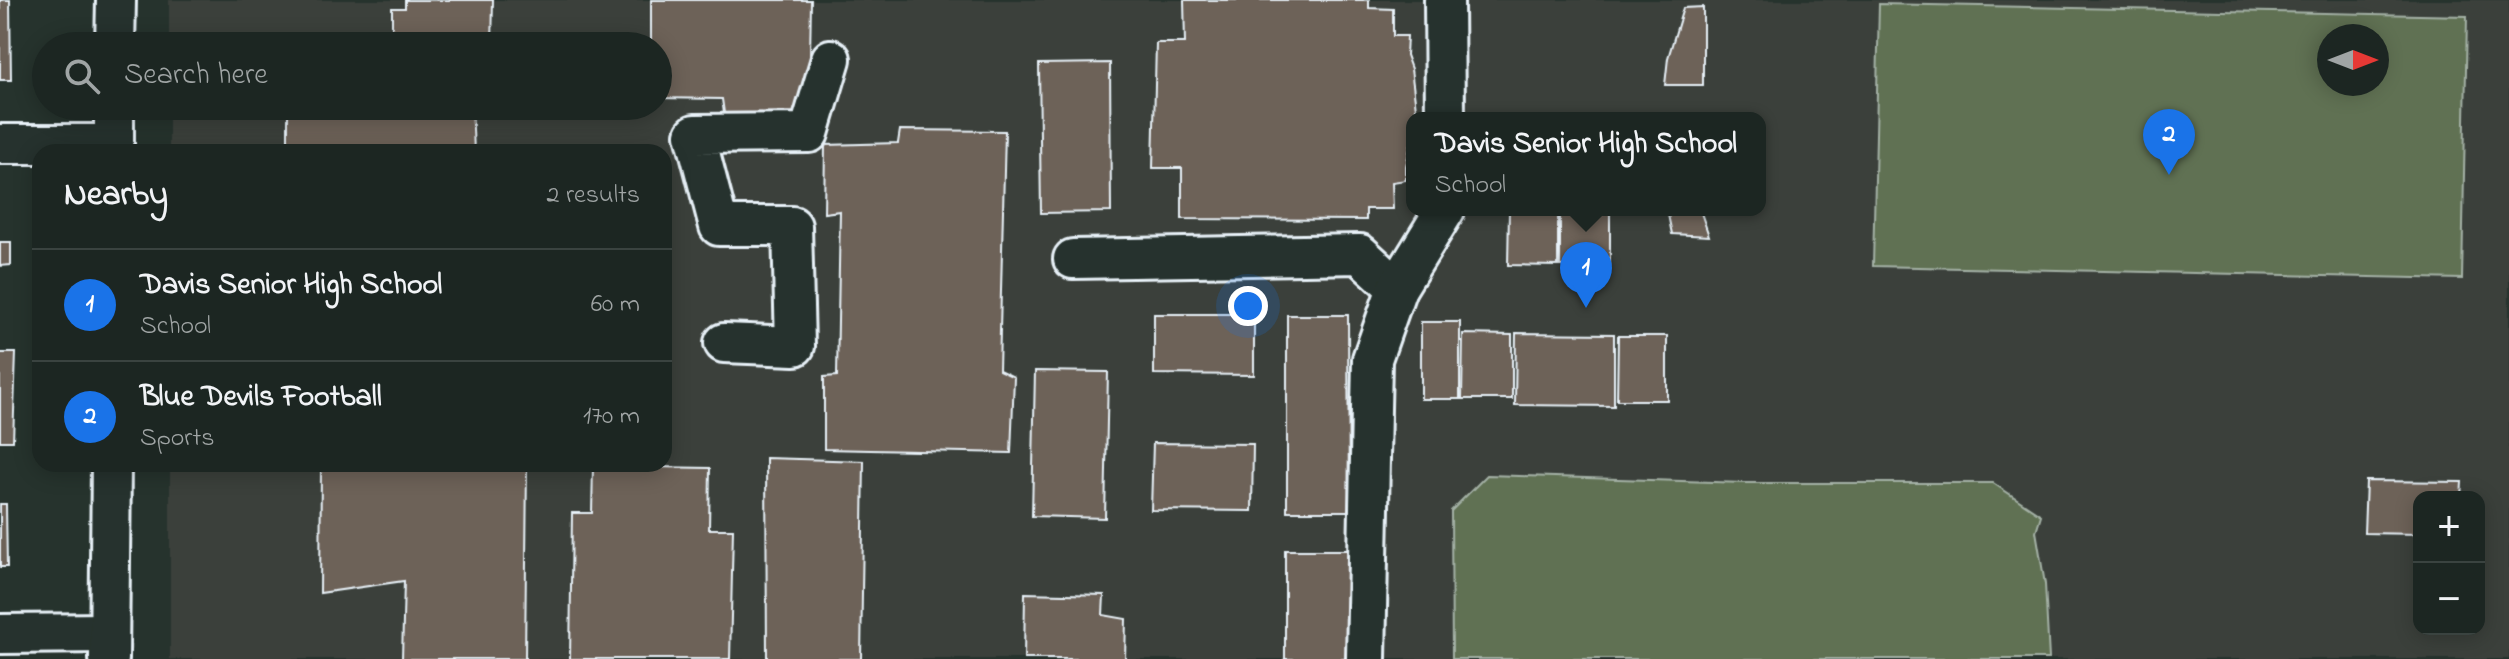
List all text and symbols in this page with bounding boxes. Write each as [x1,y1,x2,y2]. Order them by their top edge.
north arrow [2317,24,2389,96]
search box [32,32,672,120]
icon: search [60,54,104,98]
text: Search here [124,54,268,98]
pin: 2 [2143,109,2195,175]
popup [1406,112,1766,216]
text: Davis Senior High School [1435,123,1737,167]
text: School [1435,167,1506,205]
text: Nearby [64,171,168,221]
text: 2 results [547,177,640,215]
pin: 1 [1560,242,1612,308]
text: Davis Senior High School [140,264,442,308]
text: 1 [86,286,94,324]
text: 60 m [591,286,640,324]
your location [1228,286,1268,326]
text: School [140,308,211,346]
text: Blue Devils Football [140,376,382,420]
text: 2 [84,398,96,436]
text: 170 m [583,398,640,436]
text: Sports [140,420,214,458]
map controls [2413,491,2485,635]
button: + [2413,491,2485,563]
button: − [2413,563,2485,635]

